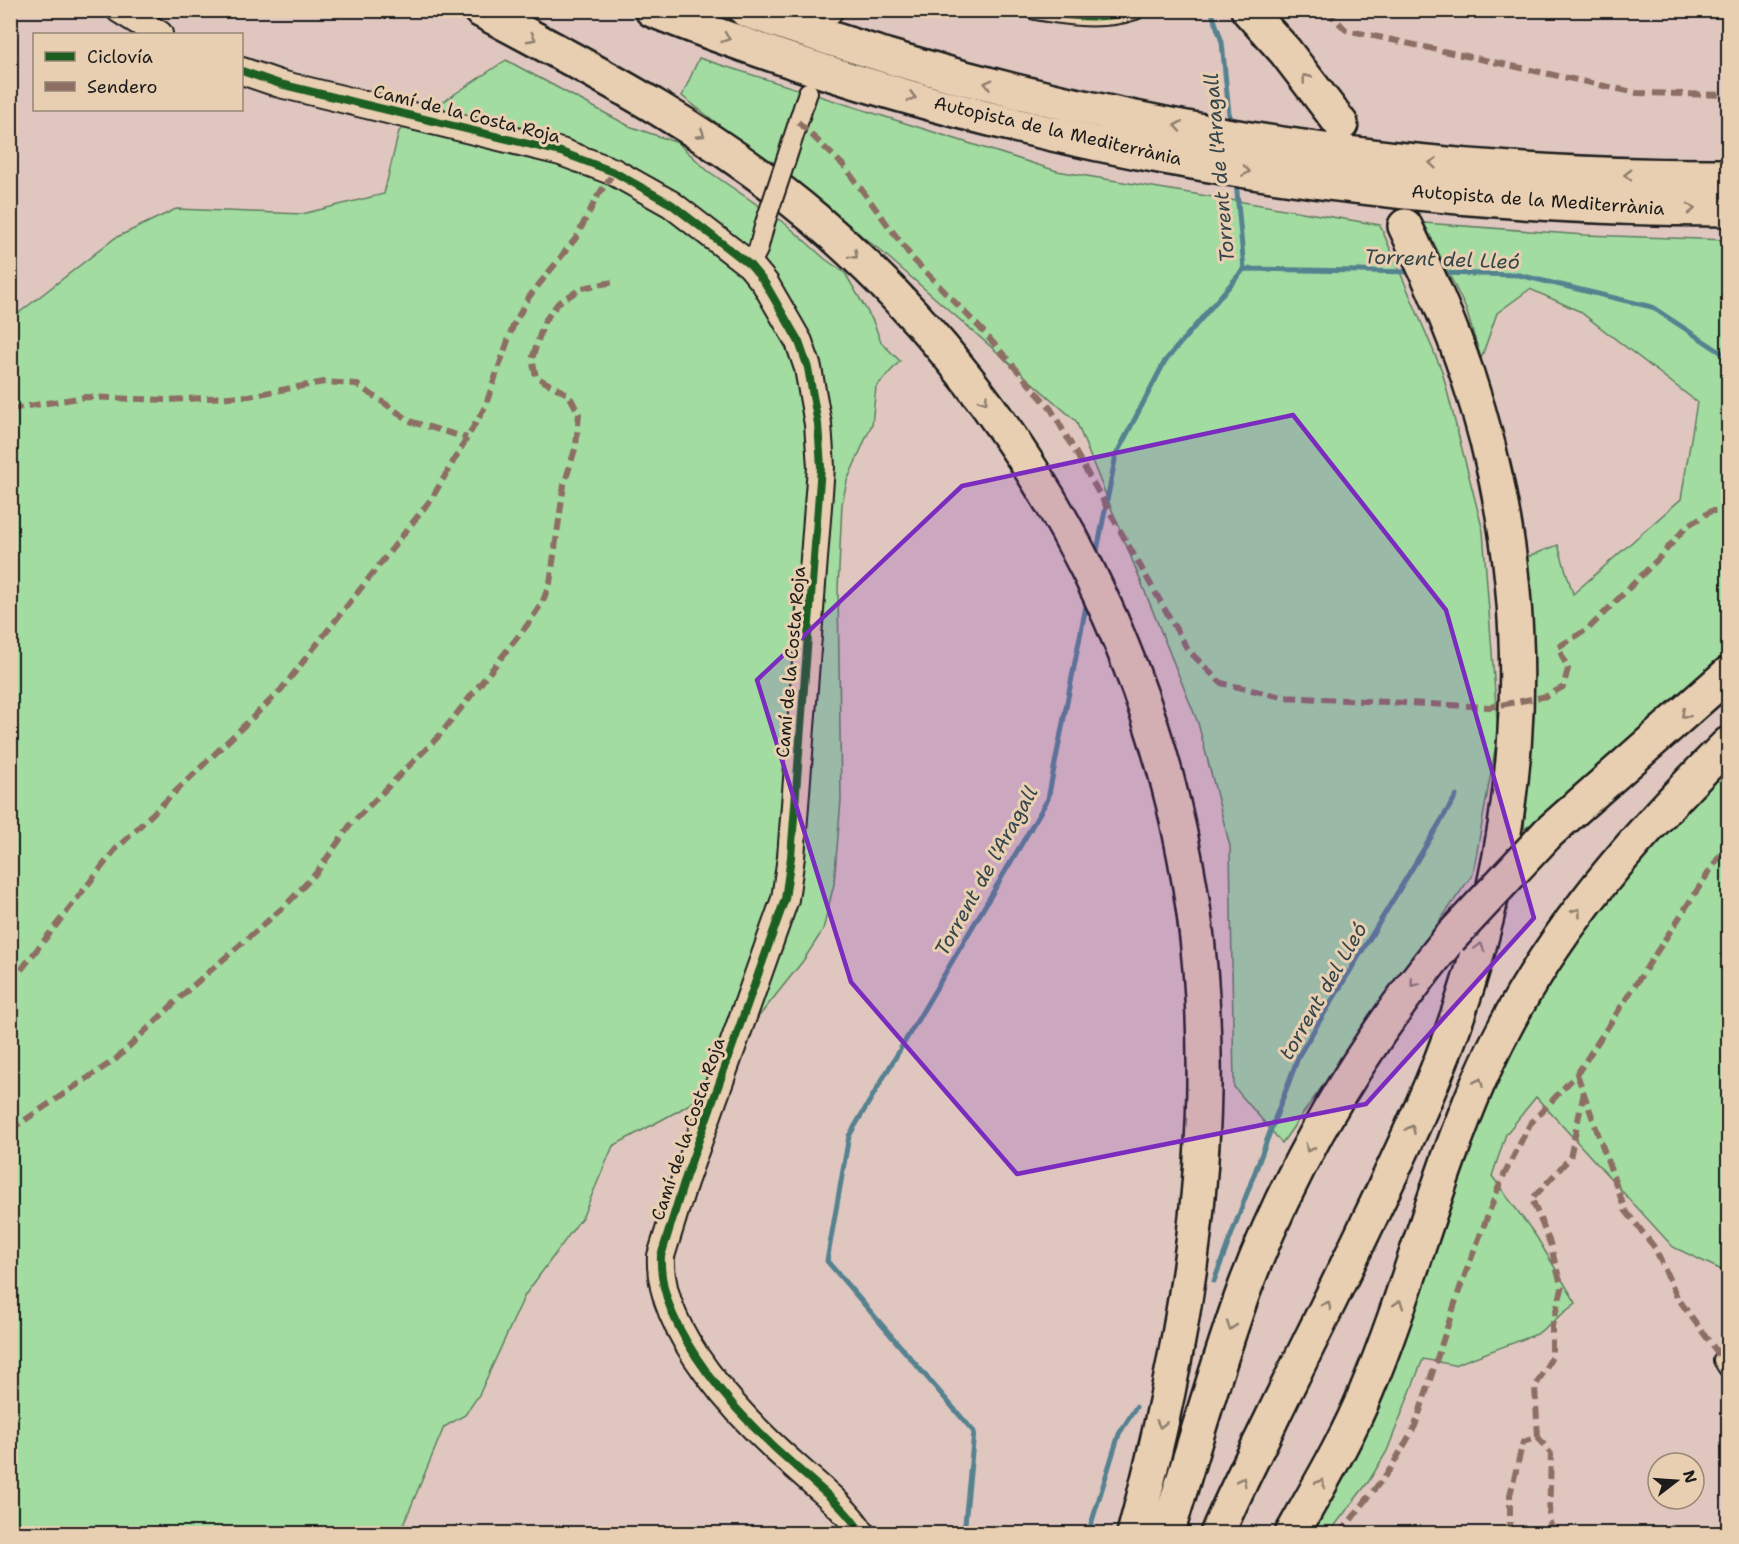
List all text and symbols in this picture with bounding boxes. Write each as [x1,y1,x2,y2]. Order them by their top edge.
one-way arrow [721,30,731,43]
one-way arrow [526,31,536,42]
legend [33,33,243,111]
text: Ciclovía [87,45,153,69]
water label: Torrent de l'Aragall [1198,72,1240,264]
one-way arrow [1302,73,1313,84]
text: Sendero [87,75,157,99]
street label: Camí de la Costa Roja [371,79,563,149]
one-way arrow [983,79,994,91]
one-way arrow [907,90,917,103]
street label: Autopista de la Mediterrània [932,91,1184,171]
one-way arrow [1173,120,1183,133]
one-way arrow [695,127,705,139]
one-way arrow [1429,157,1438,170]
one-way arrow [1241,164,1251,176]
one-way arrow [1624,169,1633,181]
street label: Autopista de la Mediterrània [1411,179,1665,221]
one-way arrow [1686,203,1695,215]
water label: Torrent del Lleó [1364,243,1520,275]
one-way arrow [848,248,858,259]
one-way arrow [977,393,988,404]
street label: Camí de la Costa Roja [771,565,811,759]
one-way arrow [1681,706,1692,717]
water label: Torrent de l'Aragall [929,782,1043,960]
one-way arrow [1570,908,1581,919]
water label: torrent del Lleó [1273,918,1373,1064]
one-way arrow [1473,942,1485,953]
one-way arrow [1410,977,1421,988]
street label: Camí de la Costa Roja [645,1034,731,1224]
one-way arrow [1472,1077,1484,1088]
one-way arrow [1404,1125,1416,1136]
one-way arrow [1305,1141,1316,1152]
one-way arrow [1392,1299,1404,1310]
one-way arrow [1319,1301,1331,1312]
one-way arrow [1226,1320,1239,1331]
one-way arrow [1155,1419,1168,1429]
north arrow [1646,1451,1706,1511]
text: N [1678,1468,1702,1486]
one-way arrow [1234,1476,1246,1487]
one-way arrow [1314,1479,1325,1489]

